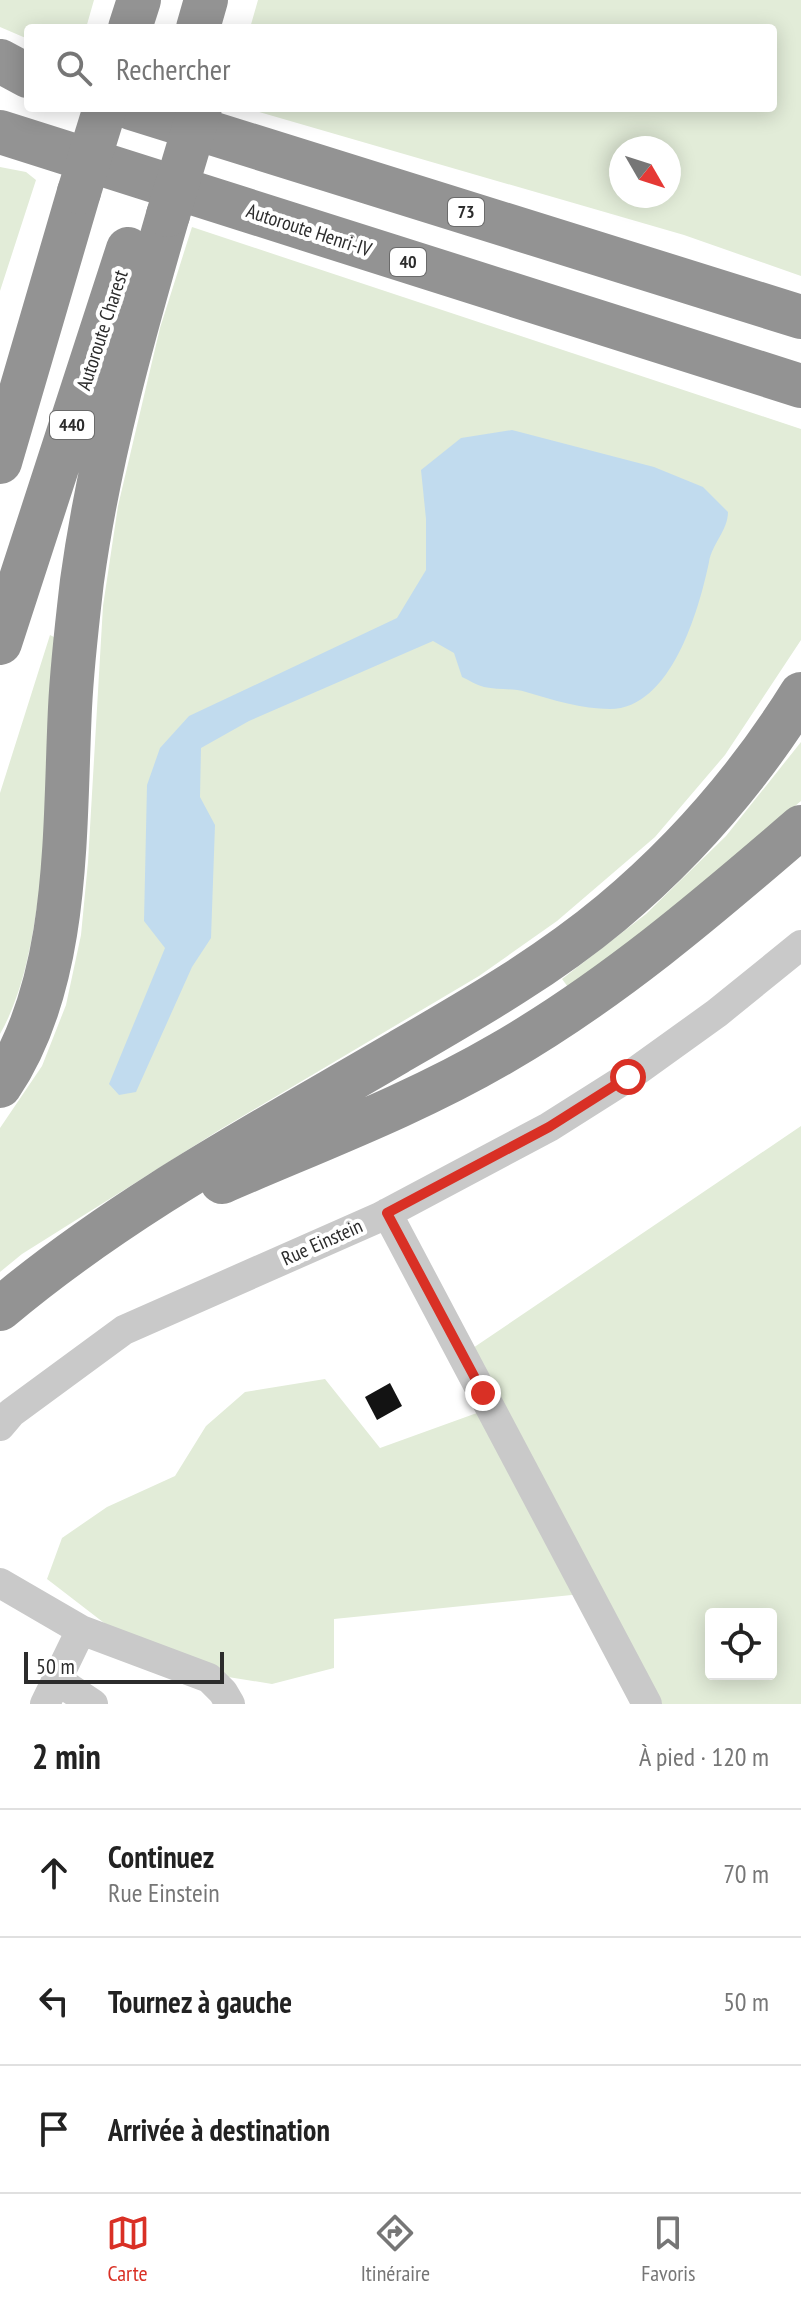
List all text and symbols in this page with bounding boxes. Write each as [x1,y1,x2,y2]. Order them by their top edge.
search box [24,24,777,112]
icon: search [52,46,96,90]
text: Rechercher [116,49,230,88]
north arrow [609,136,681,208]
street label: Autoroute Henri-IV [243,198,376,263]
road number: 73 [448,198,484,226]
road number: 40 [390,248,426,276]
street label: Autoroute Charest [70,266,134,393]
road number: 440 [50,411,94,439]
route start [610,1059,646,1095]
street label: Rue Einstein [277,1213,367,1271]
route end [465,1375,501,1411]
map controls [705,1608,777,1680]
button: locate [705,1608,777,1680]
scale bar [24,1648,224,1684]
text: 50 m [36,1652,75,1680]
text: 2 min [32,1734,101,1778]
text: À pied · 120 m [639,1740,769,1773]
text: Continuez [108,1837,214,1876]
icon: ahead [32,1851,76,1895]
text: 70 m [723,1857,769,1890]
text: Rue Einstein [108,1876,220,1909]
icon: left [32,1979,76,2023]
text: Tournez à gauche [108,1982,292,2021]
text: 50 m [723,1985,769,2018]
icon: arrive [32,2107,76,2151]
text: Arrivée à destination [108,2110,330,2149]
tab: Carte [106,2211,150,2287]
tab: Itinéraire [361,2211,430,2287]
tab: Favoris [641,2211,695,2287]

